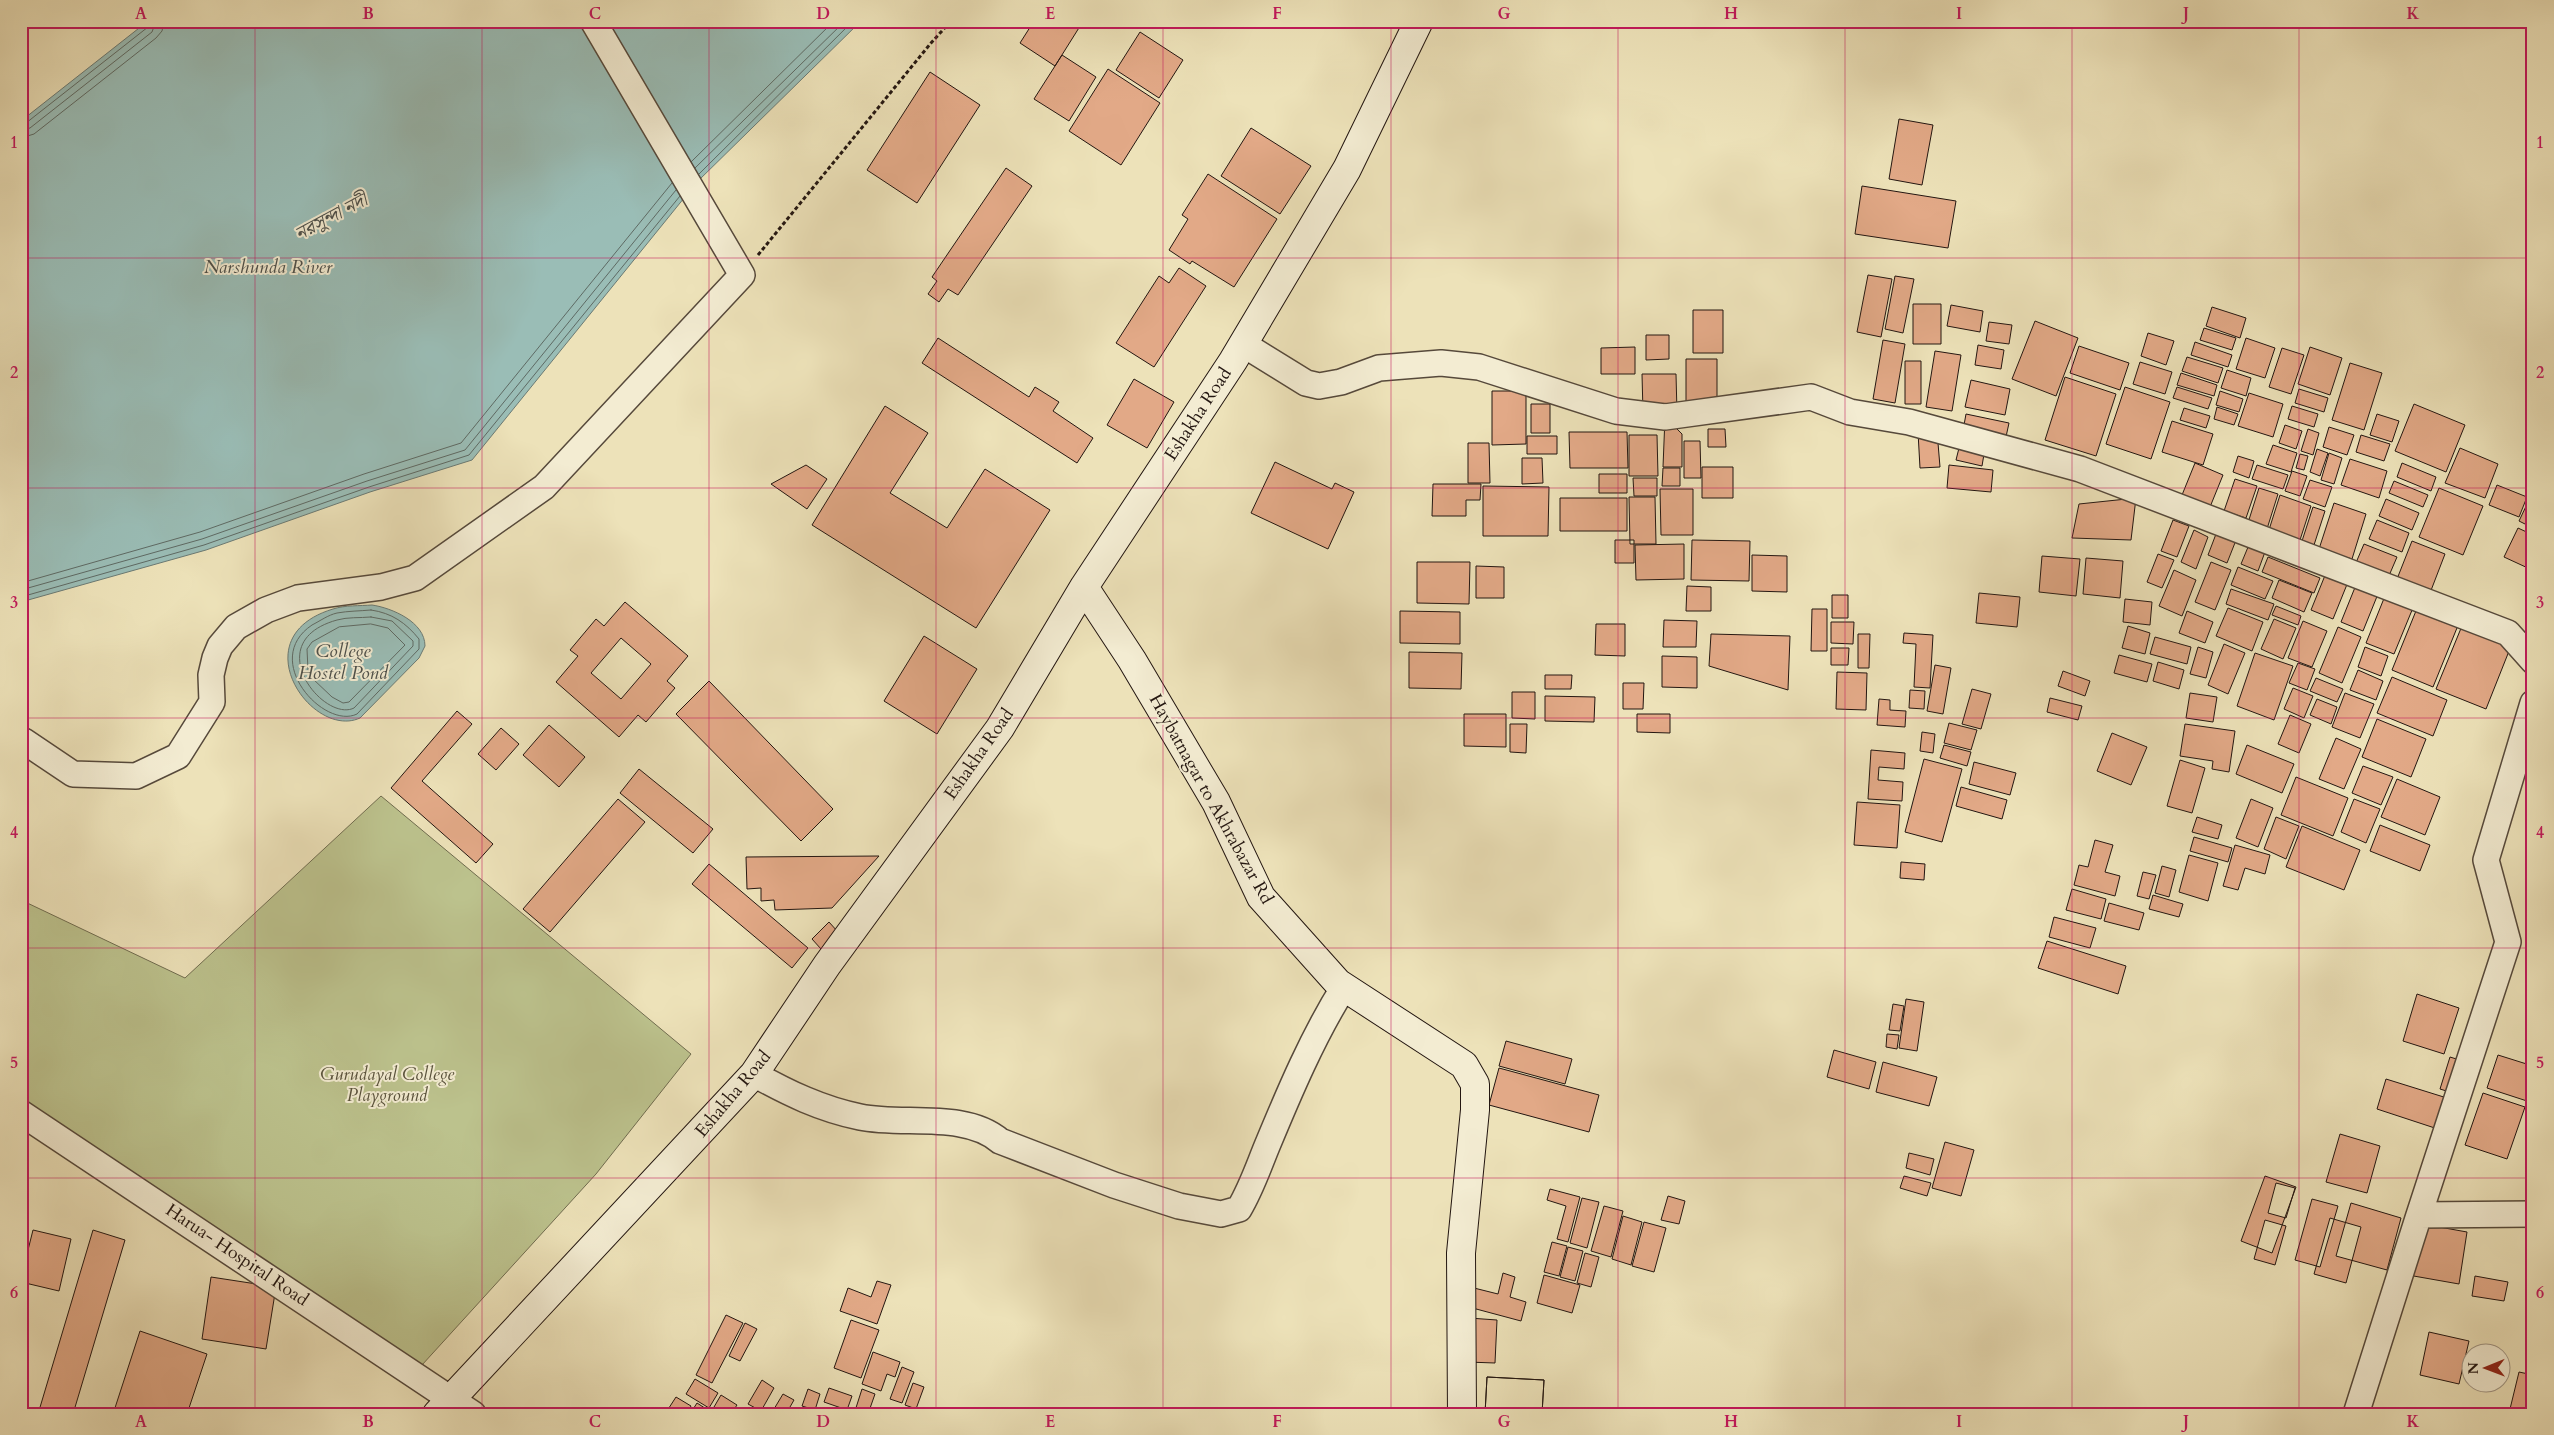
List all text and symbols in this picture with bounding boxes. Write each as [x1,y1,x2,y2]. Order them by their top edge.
text: A [135,3,147,25]
text: B [362,3,374,25]
text: C [589,3,601,25]
text: D [816,3,830,25]
text: E [1045,3,1055,25]
text: F [1272,3,1282,25]
text: G [1497,3,1511,25]
text: H [1724,3,1738,25]
text: I [1956,3,1962,25]
text: J [2181,3,2189,25]
text: K [2407,3,2420,25]
text: 1 [10,132,18,154]
text: 1 [2536,132,2544,154]
water label: নরসুন্দা নদী [290,186,374,247]
water label: Narshunda River [204,254,333,280]
text: 2 [10,362,18,384]
street label: Eshakha Road [1159,362,1238,465]
text: 2 [2536,362,2544,384]
text: 3 [10,592,18,614]
text: 3 [2536,592,2544,614]
water label: College Hostel Pond [298,638,389,686]
street label: Haybatnagar to Akhrabazar Rd [1143,690,1279,909]
street label: Eshakha Road [938,703,1020,805]
text: 4 [10,822,18,844]
text: 4 [2536,822,2544,844]
street label: Eshakha Road [689,1045,777,1143]
text: 5 [10,1052,18,1074]
text: 5 [2536,1052,2544,1074]
park label: Gurudayal College Playground [320,1062,455,1108]
street label: Harua- Hospital Road [160,1198,314,1313]
text: 6 [10,1282,18,1304]
text: 6 [2536,1282,2544,1304]
north arrow [2462,1342,2512,1392]
text: N [2464,1362,2483,1374]
text: A [135,1411,147,1433]
text: B [362,1411,374,1433]
text: C [589,1411,601,1433]
text: D [816,1411,830,1433]
text: E [1045,1411,1055,1433]
text: F [1272,1411,1282,1433]
text: G [1497,1411,1511,1433]
text: H [1724,1411,1738,1433]
text: I [1956,1411,1962,1433]
text: J [2181,1411,2189,1433]
text: K [2407,1411,2420,1433]

